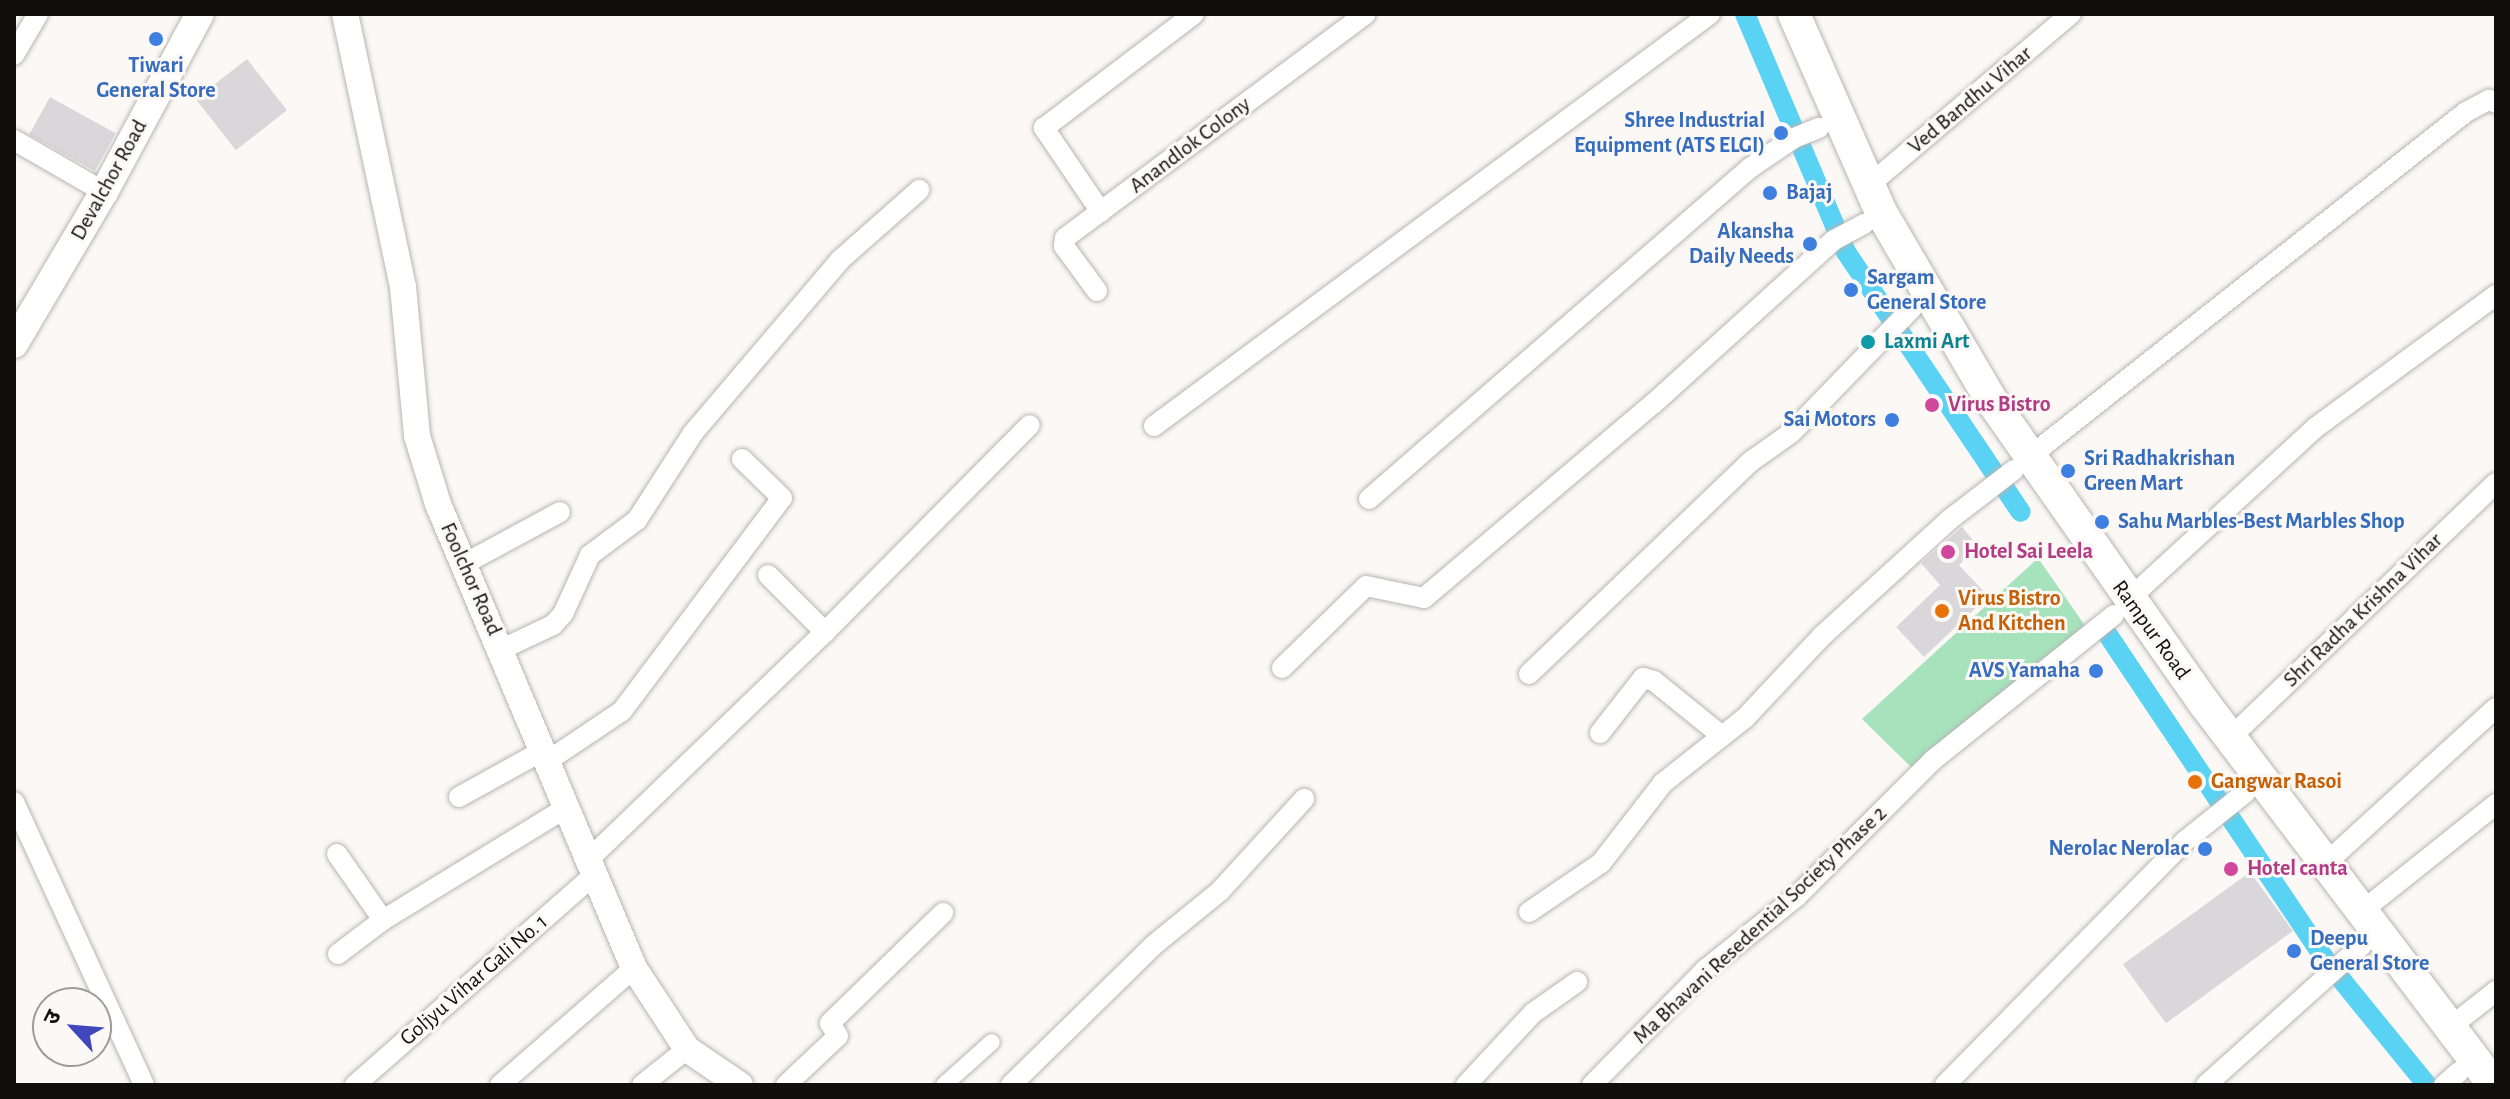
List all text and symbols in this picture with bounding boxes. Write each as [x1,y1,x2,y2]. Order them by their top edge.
marker: Tiwari General Store [147,30,165,48]
street label: Ved Bandhu Vihar [1903,41,2037,159]
place label: Tiwari General Store [96,52,216,104]
street label: Anandlok Colony [1124,91,1256,199]
place label: Shree Industrial Equipment (ATS ELGI) [1574,107,1765,158]
street label: Devalchor Road [65,115,153,245]
marker: Shree Industrial Equipment (ATS ELGI) [1772,124,1790,142]
place label: Bajaj [1786,180,1832,206]
marker: Bajaj [1761,184,1779,202]
place label: Akansha Daily Needs [1689,218,1794,270]
marker: Akansha Daily Needs [1801,235,1819,253]
place label: Sargam General Store [1867,264,1986,316]
marker: Sargam General Store [1842,281,1860,299]
place label: Laxmi Art [1884,329,1969,355]
marker: Laxmi Art [1859,333,1877,351]
place label: Virus Bistro [1948,392,2051,418]
marker: Virus Bistro [1923,396,1941,414]
place label: Sai Motors [1784,407,1876,433]
marker: Sai Motors [1883,411,1901,429]
place label: Sri Radhakrishan Green Mart [2084,445,2235,496]
marker: Sri Radhakrishan Green Mart [2059,462,2077,480]
place label: Sahu Marbles-Best Marbles Shop [2118,509,2405,535]
marker: Sahu Marbles-Best Marbles Shop [2093,513,2111,531]
street label: Foolchor Road [434,518,508,640]
street label: Shri Radha Krishna Vihar [2278,527,2448,693]
place label: Hotel Sai Leela [1964,539,2093,565]
marker: Hotel Sai Leela [1939,543,1957,561]
street label: Rampur Road [2106,575,2196,685]
place label: Virus Bistro And Kitchen [1958,585,2066,636]
marker: Virus Bistro And Kitchen [1933,602,1951,620]
place label: AVS Yamaha [1969,658,2080,684]
marker: AVS Yamaha [2087,662,2105,680]
place label: Gangwar Rasoi [2211,769,2342,795]
marker: Gangwar Rasoi [2186,773,2204,791]
street label: Ma Bhavani Resedential Society Phase 2 [1628,800,1892,1050]
place label: Nerolac Nerolac [2048,836,2189,862]
marker: Nerolac Nerolac [2196,840,2214,858]
place label: Hotel canta [2247,856,2348,882]
marker: Hotel canta [2222,860,2240,878]
street label: Goljyu Vihar Gali No. 1 [395,909,553,1051]
place label: Deepu General Store [2310,925,2429,976]
marker: Deepu General Store [2285,942,2303,960]
north arrow [32,987,112,1067]
text: उ [40,1007,65,1028]

